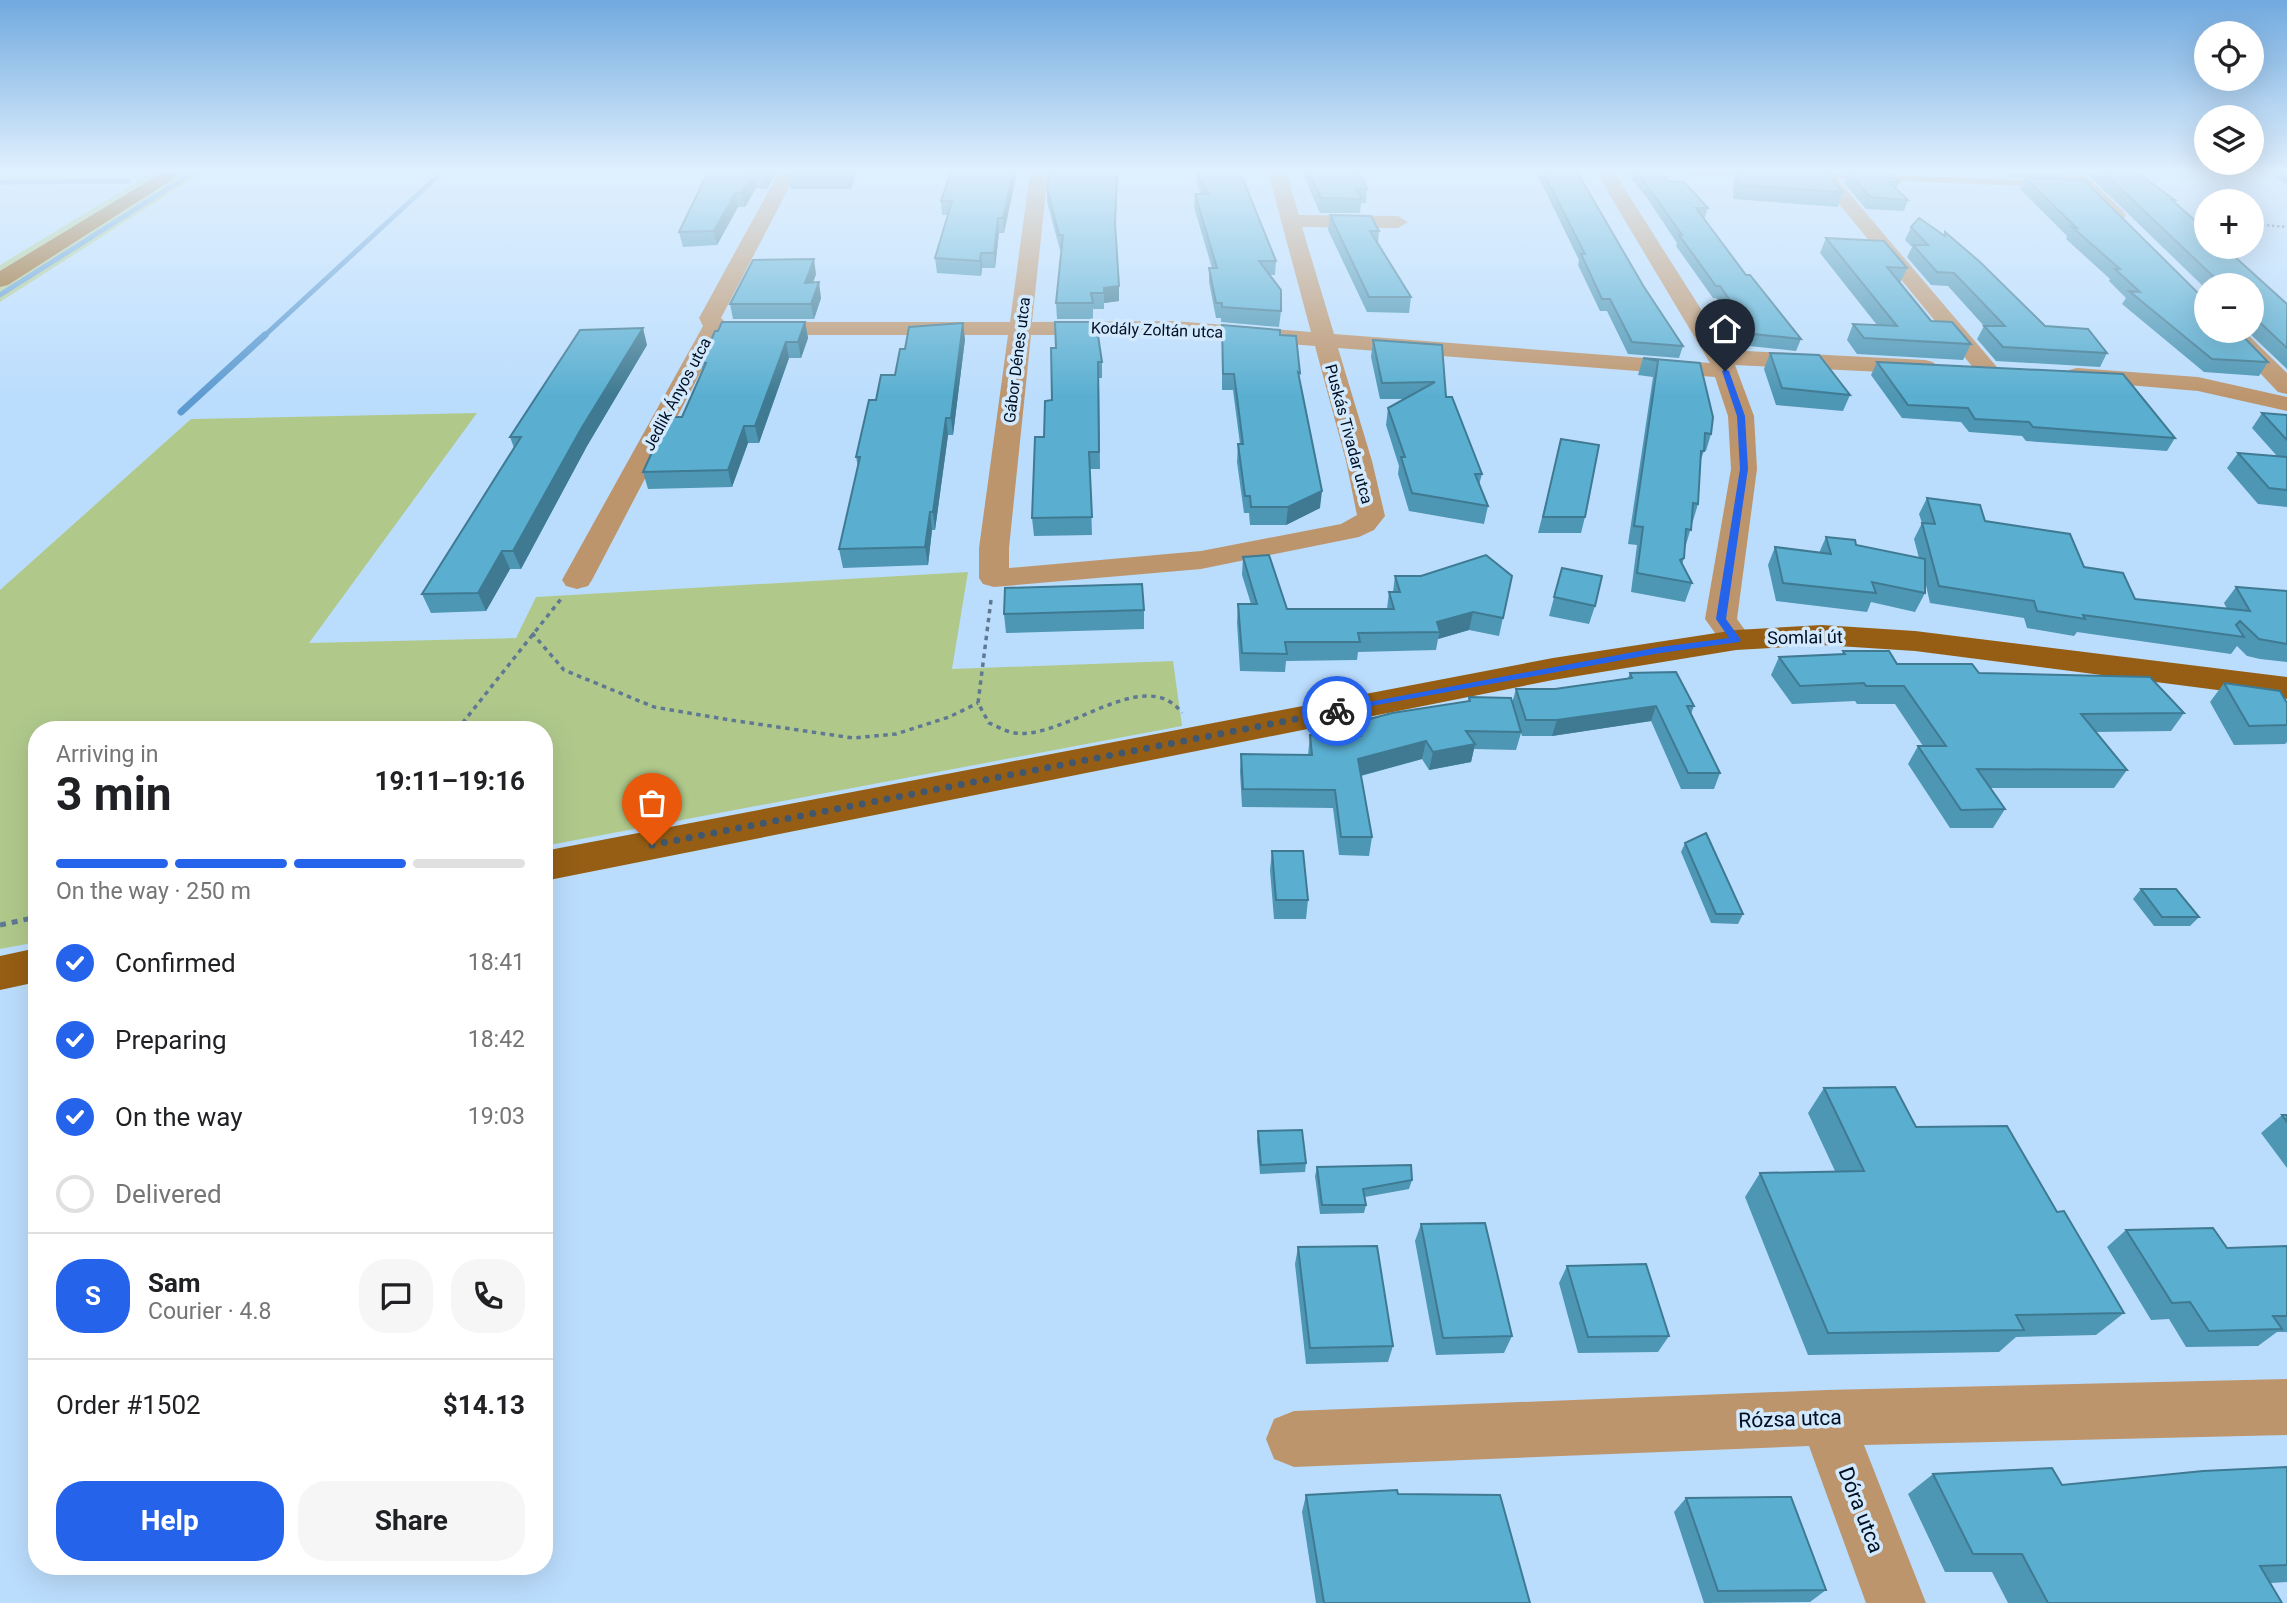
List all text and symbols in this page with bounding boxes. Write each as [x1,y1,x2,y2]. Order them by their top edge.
map controls [2194,21,2264,343]
button: locate [2194,21,2264,91]
button: layers [2194,105,2264,175]
button: + [2194,189,2264,259]
button: − [2194,273,2264,343]
street label: Gábor Dénes utca [1000,296,1034,424]
pin [1695,299,1755,371]
icon: home [1706,310,1744,348]
street label: Kodály Zoltán utca [1090,318,1224,342]
street label: Jedlik Ányos utca [639,334,715,454]
street label: Puskás Tivadar utca [1321,362,1377,506]
street label: Somlai út [1767,626,1843,648]
courier [1302,676,1372,746]
icon: bike [1318,692,1356,730]
text: Arriving in [56,741,159,768]
text: 19:11–19:16 [375,766,525,796]
text: 3 min [56,767,172,821]
pin [622,773,682,845]
icon: bag [633,784,671,822]
text: On the way · 250 m [56,878,251,905]
icon: check [56,944,94,982]
text: Confirmed [115,948,236,978]
text: 18:41 [468,949,525,976]
icon: check [56,1021,94,1059]
text: Preparing [115,1025,227,1055]
text: 18:42 [468,1026,525,1053]
icon: check [56,1098,94,1136]
text: On the way [115,1102,243,1132]
text: 19:03 [468,1103,525,1130]
text: Delivered [115,1179,222,1209]
button: chat [359,1259,433,1333]
button: phone [451,1259,525,1333]
text: Sam [148,1268,200,1298]
text: S [85,1281,101,1311]
text: Courier · 4.8 [148,1298,271,1325]
text: Order #1502 [56,1390,201,1420]
text: $14.13 [443,1390,525,1420]
street label: Rózsa utca [1738,1405,1842,1433]
street label: Dóra utca [1834,1464,1888,1556]
button: Help [56,1481,284,1561]
button: Share [298,1481,525,1561]

